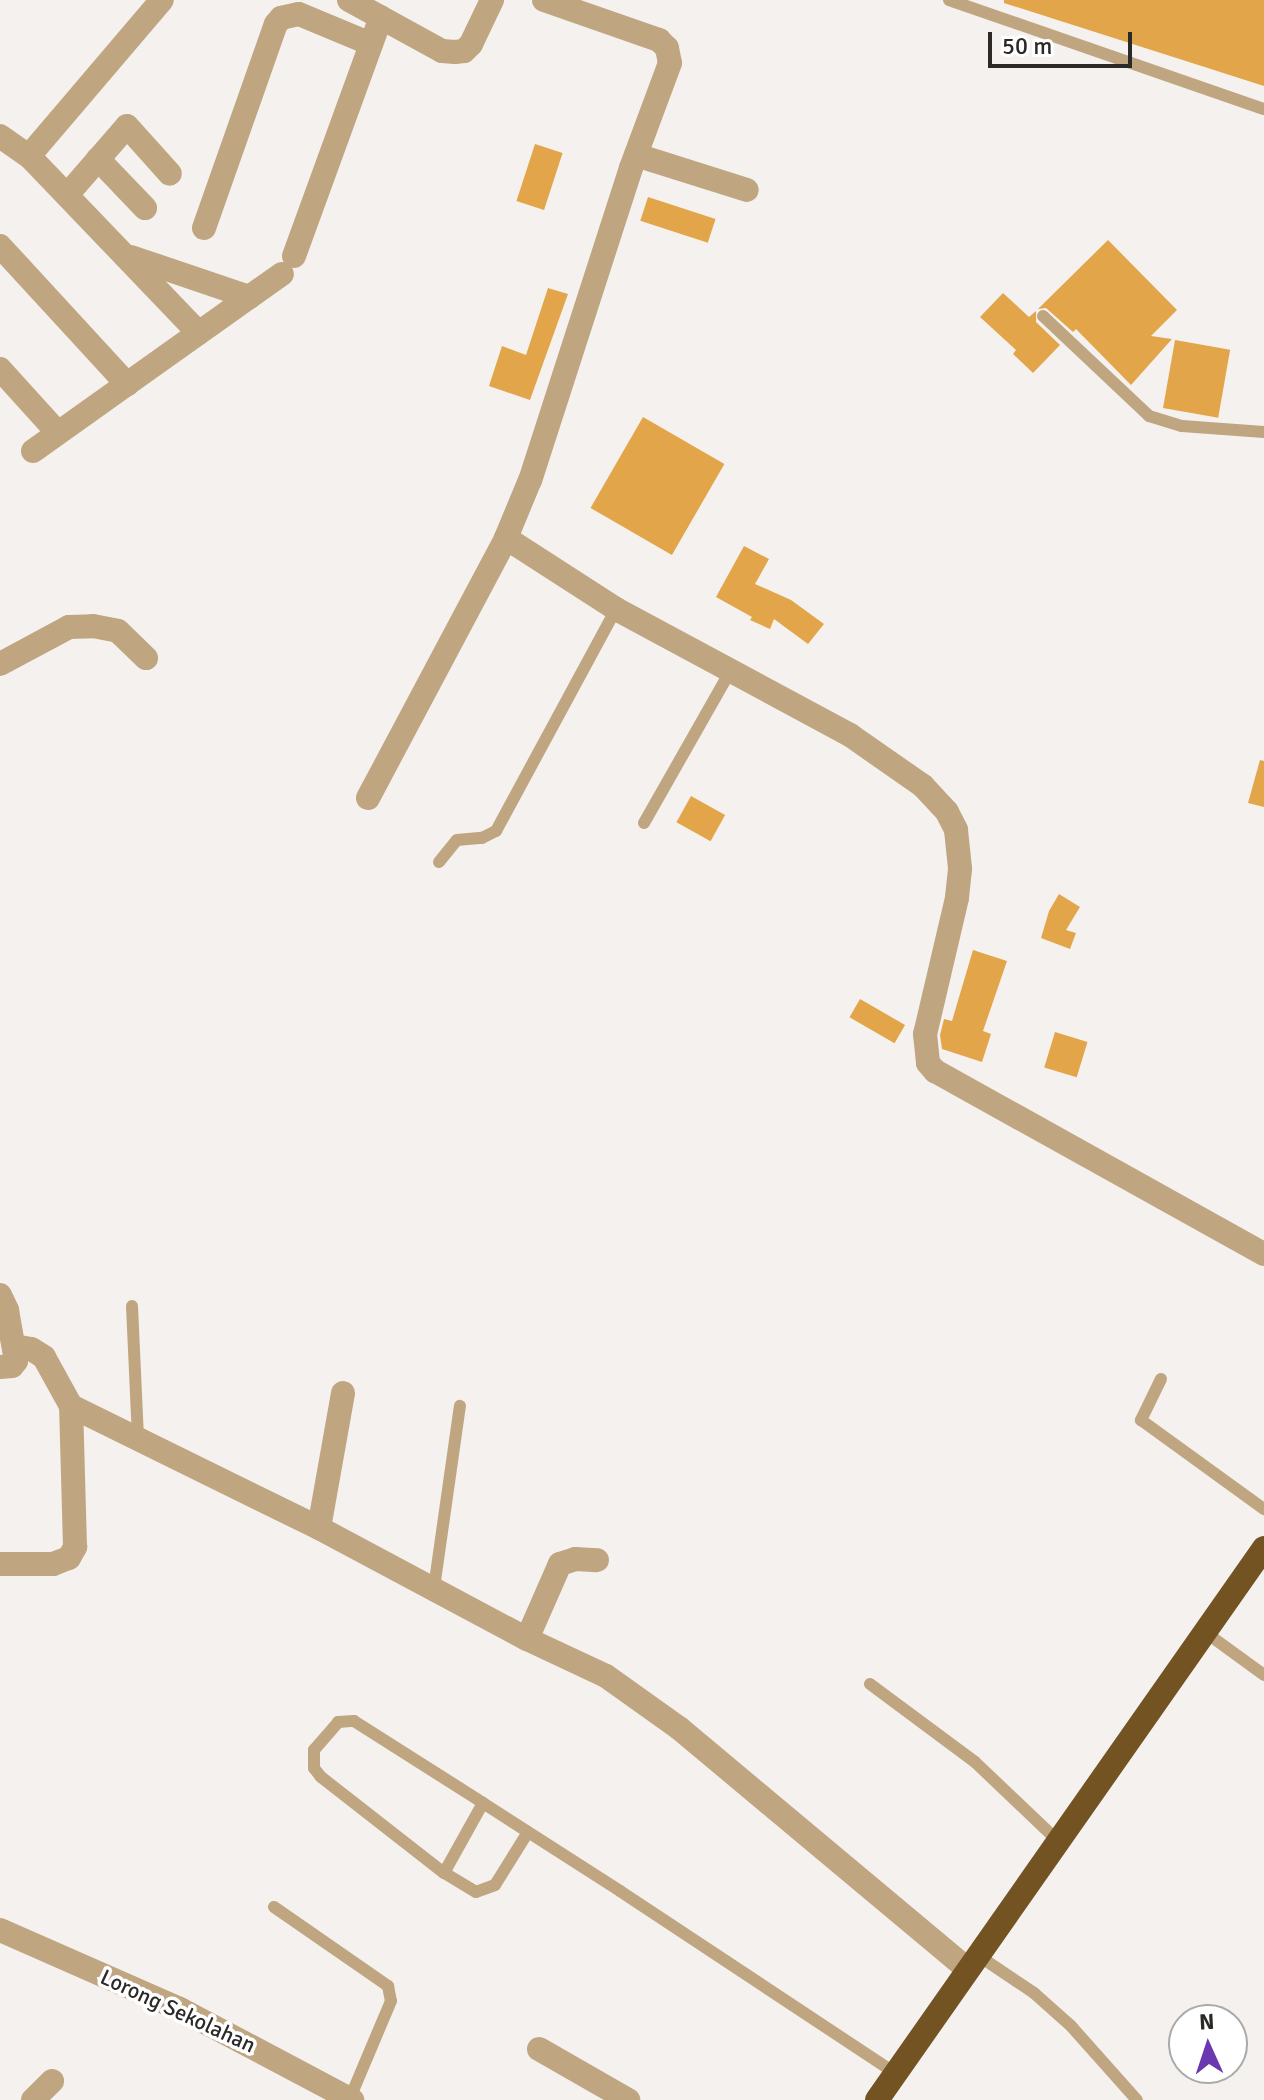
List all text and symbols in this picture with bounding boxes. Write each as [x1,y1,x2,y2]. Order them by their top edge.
scale bar [992,16,1136,66]
text: 50 m [1002,31,1052,61]
street label: Lorong Sekolahan [96,1964,260,2058]
north arrow [1168,2004,1248,2084]
text: N [1198,2008,1215,2035]

